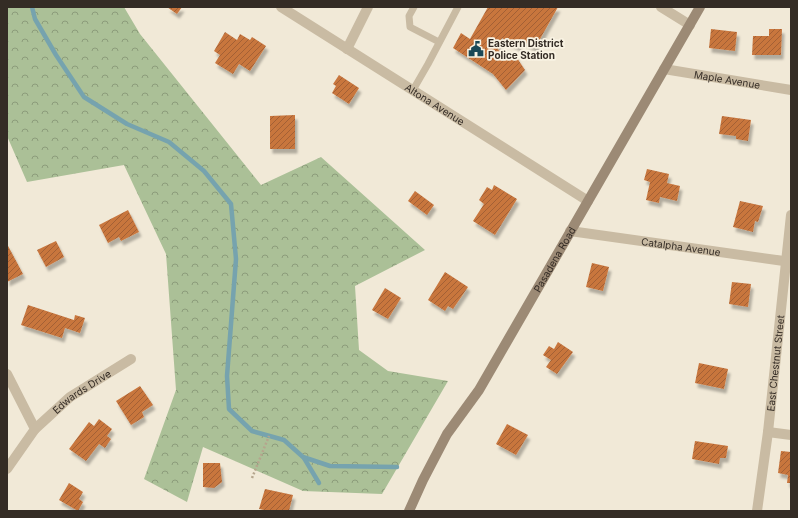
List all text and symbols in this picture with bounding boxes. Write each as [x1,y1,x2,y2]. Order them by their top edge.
place label: Eastern District Police Station [488,37,564,61]
public building icon: Eastern District Police Station [467,40,485,58]
street label: Maple Avenue [693,68,761,91]
street label: Altona Avenue [403,81,467,128]
street label: Pasadena Road [531,225,578,294]
street label: Catalpha Avenue [640,235,722,258]
street label: East Chestnut Street [764,314,786,412]
street label: Edwards Drive [50,367,113,416]

